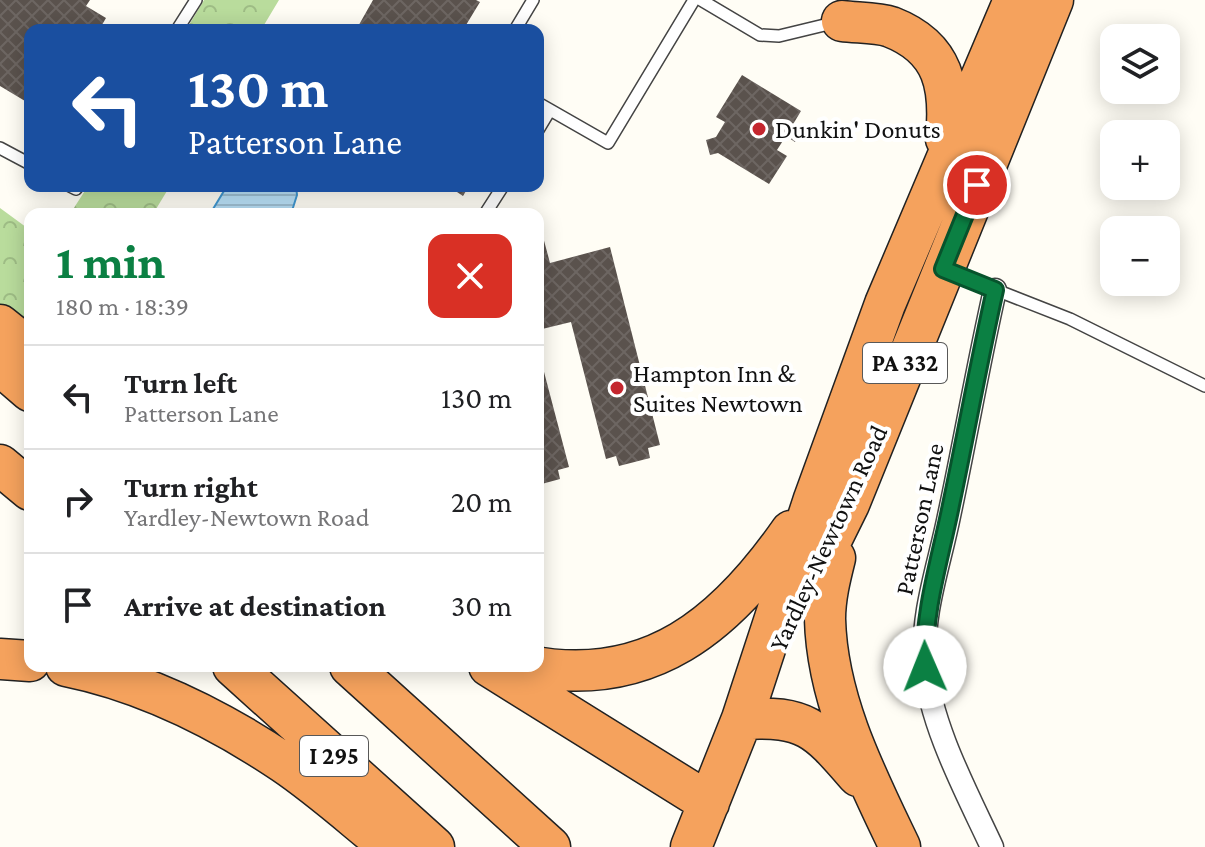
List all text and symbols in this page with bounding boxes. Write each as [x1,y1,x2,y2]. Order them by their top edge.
map controls [1100,24,1180,296]
button: layers [1100,24,1180,104]
icon: left [56,56,160,160]
text: 130 m [188,57,329,119]
place label: Dunkin' Donuts [775,115,941,144]
marker: Dunkin' Donuts [750,120,768,138]
button: + [1100,120,1180,200]
text: Patterson Lane [188,122,402,162]
pin [943,151,1011,219]
icon: arrive [955,163,999,207]
button: − [1100,216,1180,296]
button: close [428,234,512,318]
text: 1 min [56,235,165,288]
text: 180 m · 18:39 [56,292,189,321]
road number: PA 332 [863,343,947,383]
place label: Hampton Inn & Suites Newtown [633,359,803,418]
text: Turn left [124,366,237,399]
icon: left [56,375,100,419]
marker: Hampton Inn & Suites Newtown [608,379,626,397]
text: 130 m [441,381,512,414]
text: Patterson Lane [124,399,279,428]
street label: Yardley-Newtown Road [763,421,894,656]
street label: Patterson Lane [889,440,950,598]
text: Turn right [124,470,258,503]
icon: right [56,479,100,523]
text: 20 m [451,485,512,518]
text: Yardley-Newtown Road [124,503,370,532]
icon: arrive [56,583,100,627]
text: Arrive at destination [124,589,386,622]
text: 30 m [451,589,512,622]
position arrow [883,625,967,709]
road number: I 295 [300,736,368,776]

